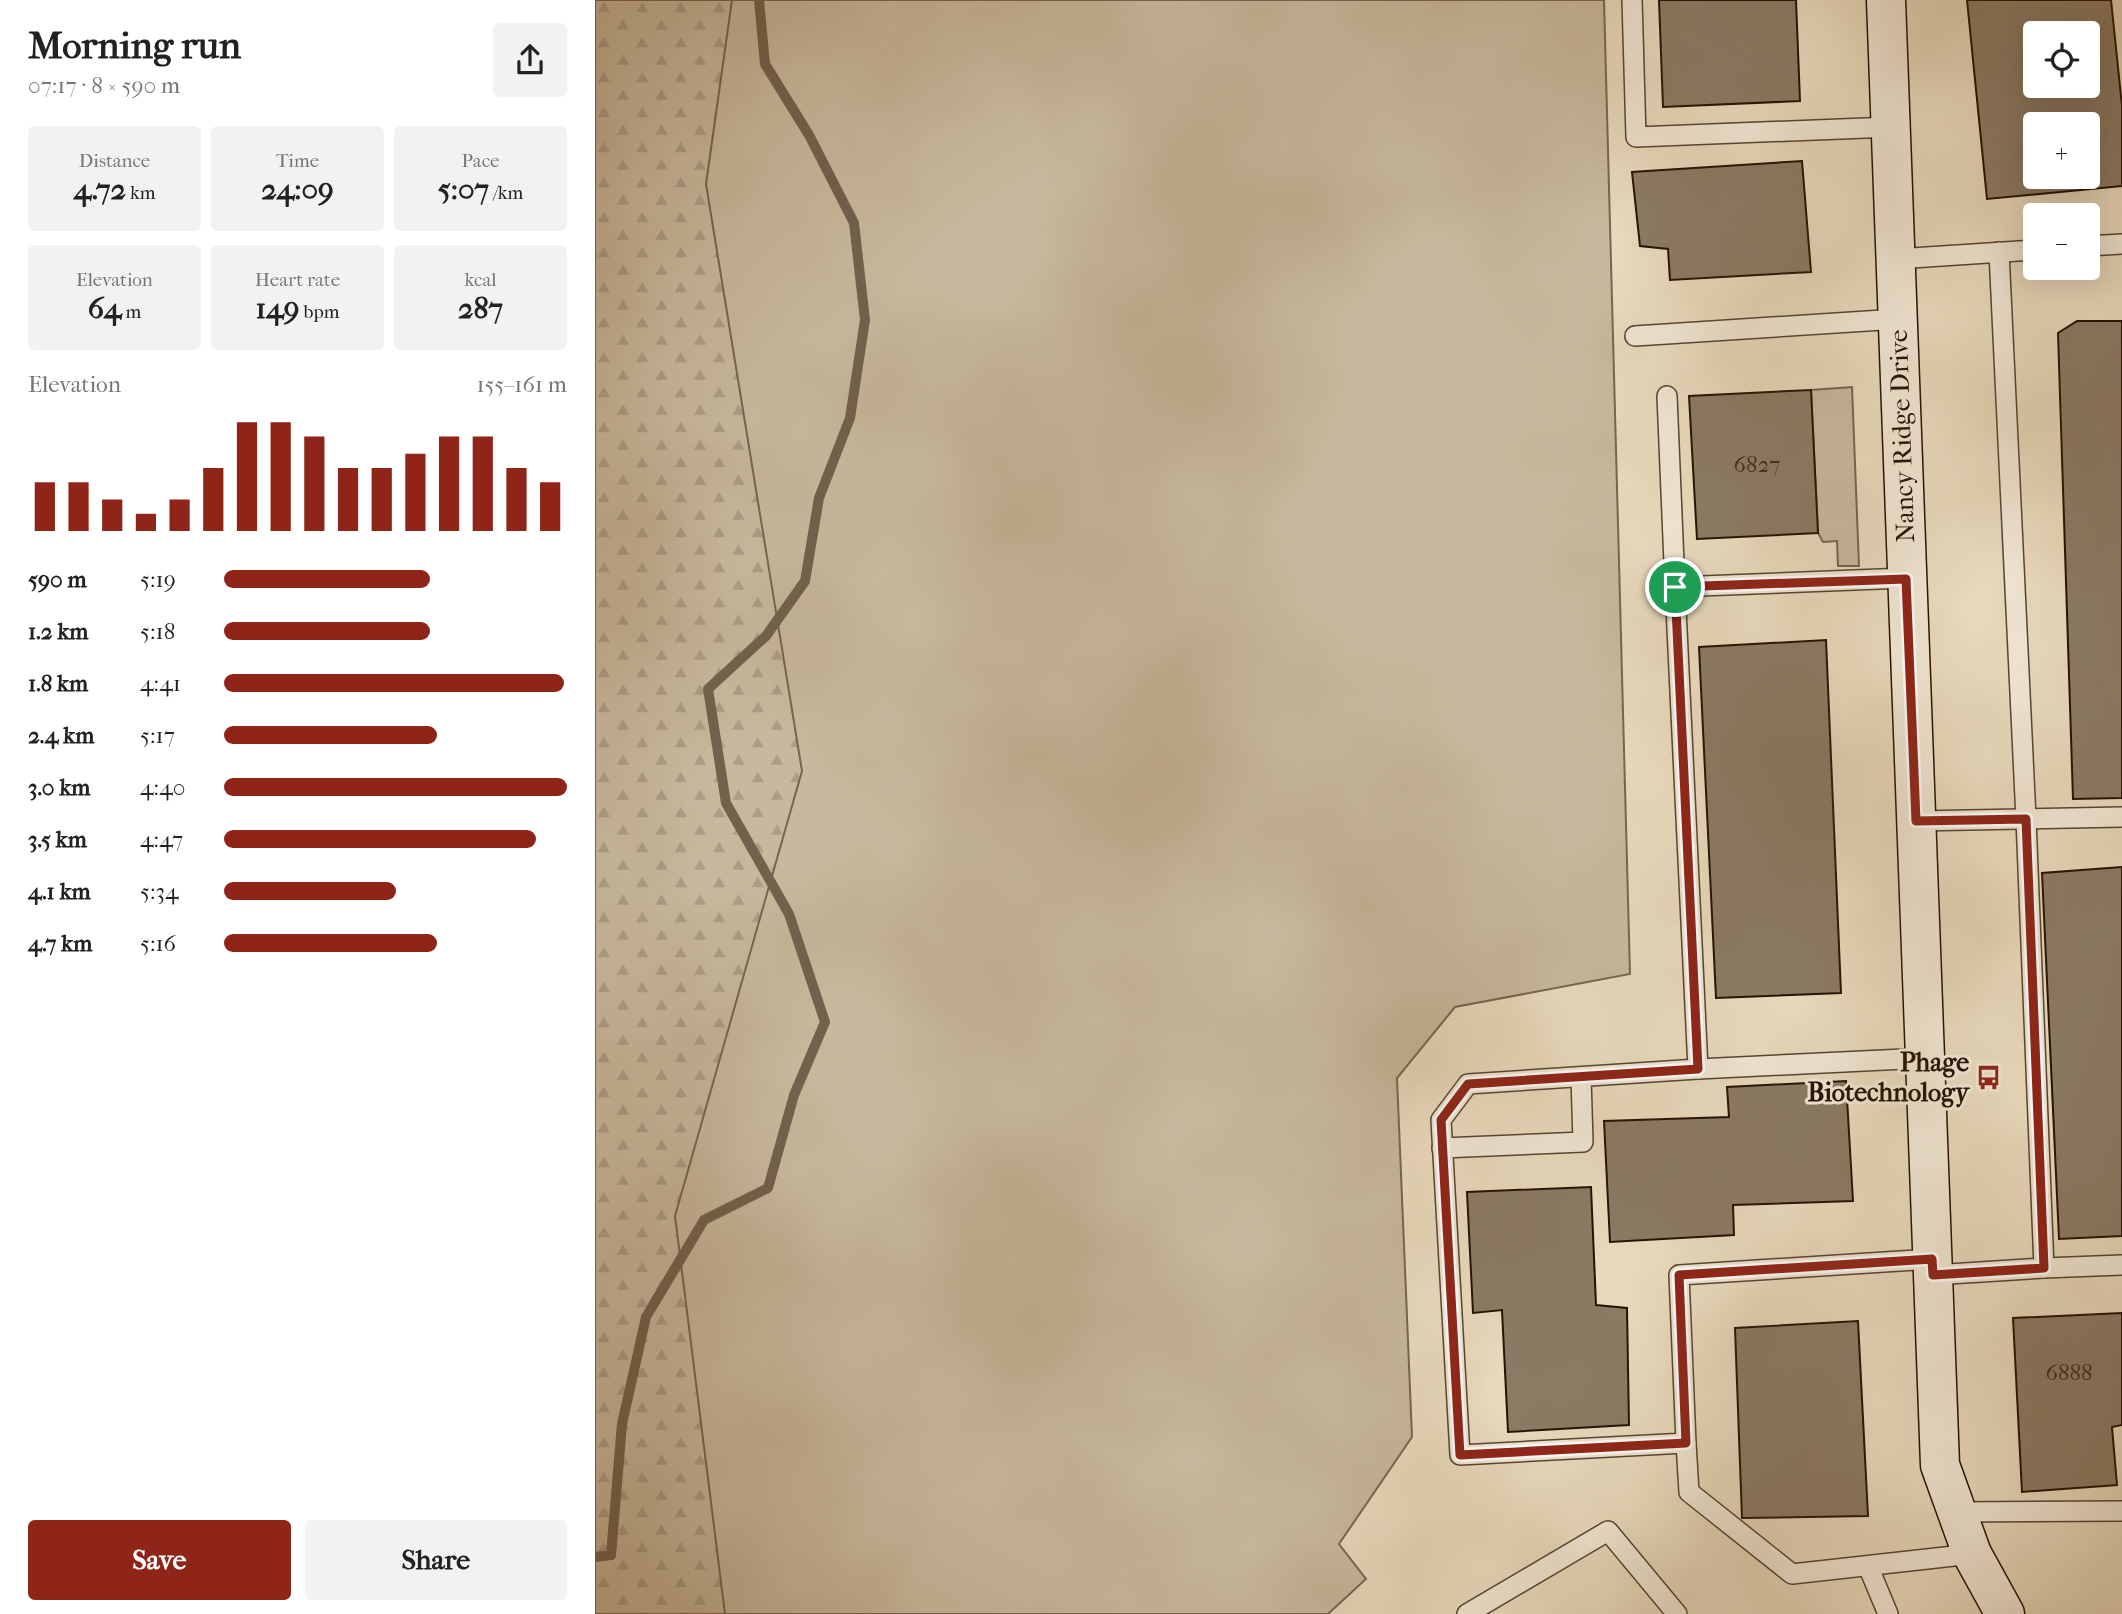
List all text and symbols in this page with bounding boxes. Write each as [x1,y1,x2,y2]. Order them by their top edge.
map controls [2023,21,2100,280]
button: locate [2023,21,2100,98]
text: Morning run [28,23,241,68]
button: share [493,23,567,97]
text: 07:17 · 8 × 590 m [28,72,180,99]
button: + [2023,112,2100,189]
text: Distance [79,150,150,172]
text: Time [276,150,319,172]
text: Pace [462,150,499,172]
text: 4.72 [73,172,126,207]
text: 24:09 [261,172,334,207]
text: 5:07 [438,172,489,207]
text: km [126,182,156,204]
text: /km [489,182,523,204]
button: − [2023,203,2100,280]
text: Elevation [76,269,153,291]
text: Heart rate [255,269,340,291]
text: kcal [465,269,496,291]
text: 64 [88,291,121,326]
text: 149 [255,291,300,326]
text: 287 [458,291,503,326]
text: m [121,301,141,323]
text: bpm [300,301,340,323]
street label: Nancy Ridge Drive [1883,329,1921,543]
text: Elevation [28,371,121,398]
text: 155–161 m [476,371,567,398]
house number: 6827 [1734,451,1780,478]
pin [1645,557,1705,617]
text: 590 m [28,566,87,593]
text: 5:19 [140,566,176,593]
icon: arrive [1656,568,1694,606]
text: 1.2 km [28,618,88,645]
text: 5:18 [140,618,175,645]
text: 1.8 km [28,670,88,697]
text: 4:41 [140,670,181,697]
text: 2.4 km [28,722,94,749]
text: 5:17 [140,722,175,749]
text: 3.0 km [28,774,90,801]
text: 4:40 [140,774,185,801]
text: 3.5 km [28,826,87,853]
text: 4:47 [140,826,183,853]
text: 4.1 km [28,878,91,905]
text: 5:34 [140,878,179,905]
text: 4.7 km [28,930,92,957]
text: 5:16 [140,930,176,957]
place label: Phage Biotechnology [1807,1047,1971,1108]
bus stop icon: Phage Biotechnology [1975,1063,2003,1091]
house number: 6888 [2045,1359,2093,1386]
button: Save [28,1520,291,1600]
button: Share [305,1520,567,1600]

